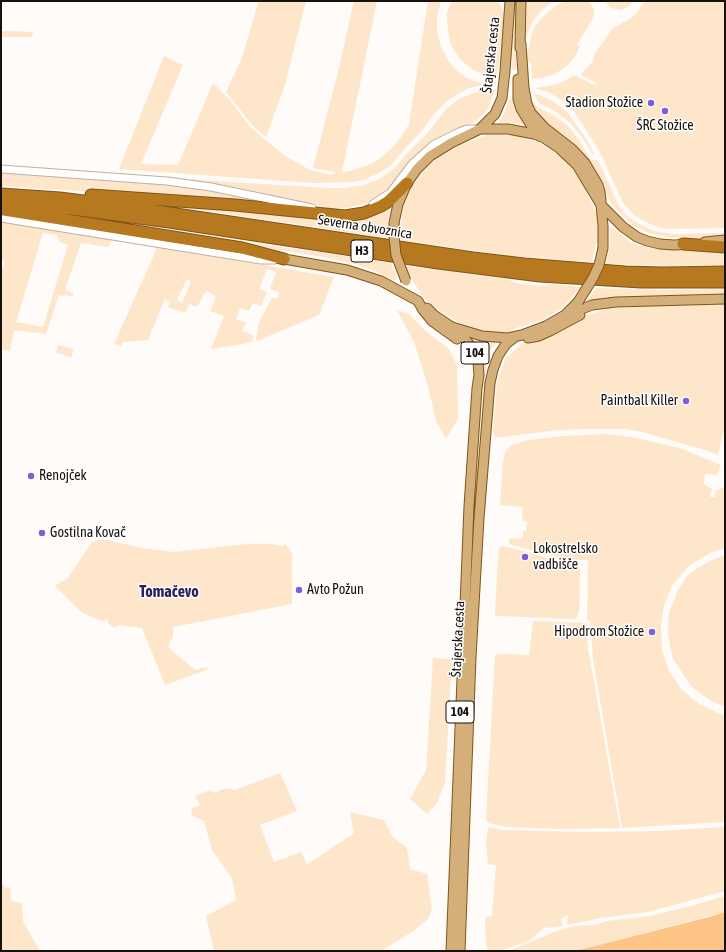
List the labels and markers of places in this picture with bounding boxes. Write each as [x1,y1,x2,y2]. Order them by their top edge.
place label: Stadion Stožice [565,95,643,111]
marker: Stadion Stožice [646,98,656,108]
marker: ŠRC Stožice [660,106,670,116]
place label: ŠRC Stožice [637,118,693,134]
place label: Paintball Killer [601,393,678,409]
marker: Paintball Killer [681,396,691,406]
place label: Renojček [39,468,87,484]
marker: Renojček [26,471,36,481]
place label: Gostilna Kovač [50,525,125,541]
marker: Gostilna Kovač [37,528,47,538]
place label: Lokostrelsko vadbišče [533,541,598,574]
marker: Lokostrelsko vadbišče [520,552,530,562]
place label: Avto Požun [307,582,364,598]
marker: Avto Požun [294,585,304,595]
place label: Hipodrom Stožice [554,624,644,640]
marker: Hipodrom Stožice [647,627,657,637]

